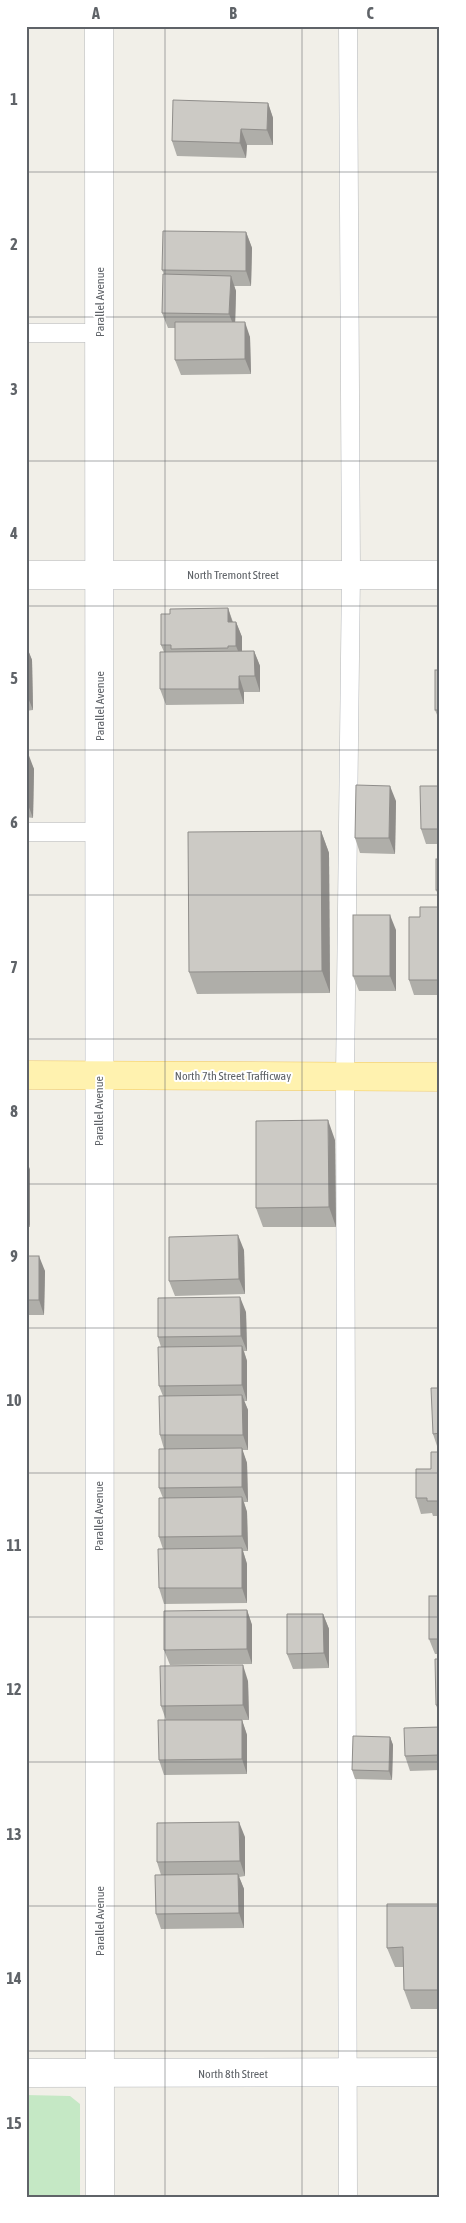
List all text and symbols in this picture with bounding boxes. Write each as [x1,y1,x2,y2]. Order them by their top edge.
text: A [91,4,100,22]
text: B [229,4,237,22]
text: C [366,4,374,22]
text: 1 [10,90,18,108]
text: 2 [10,235,18,253]
street label: Parallel Avenue [93,267,107,337]
text: 3 [10,380,18,398]
text: 4 [9,524,18,542]
street label: North Tremont Street [187,568,280,582]
text: 5 [10,669,18,687]
street label: Parallel Avenue [93,671,107,741]
text: 6 [10,813,18,831]
text: 7 [10,958,18,976]
street label: North 7th Street Trafficway [175,1069,291,1083]
street label: Parallel Avenue [92,1076,106,1146]
text: 8 [10,1102,18,1120]
text: 9 [10,1247,18,1265]
text: 10 [6,1391,22,1409]
street label: Parallel Avenue [92,1481,106,1551]
text: 11 [6,1536,22,1554]
text: 12 [6,1680,22,1698]
text: 13 [6,1825,22,1843]
street label: Parallel Avenue [93,1886,107,1956]
text: 14 [6,1969,22,1987]
street label: North 8th Street [198,2067,269,2081]
text: 15 [6,2114,22,2132]

